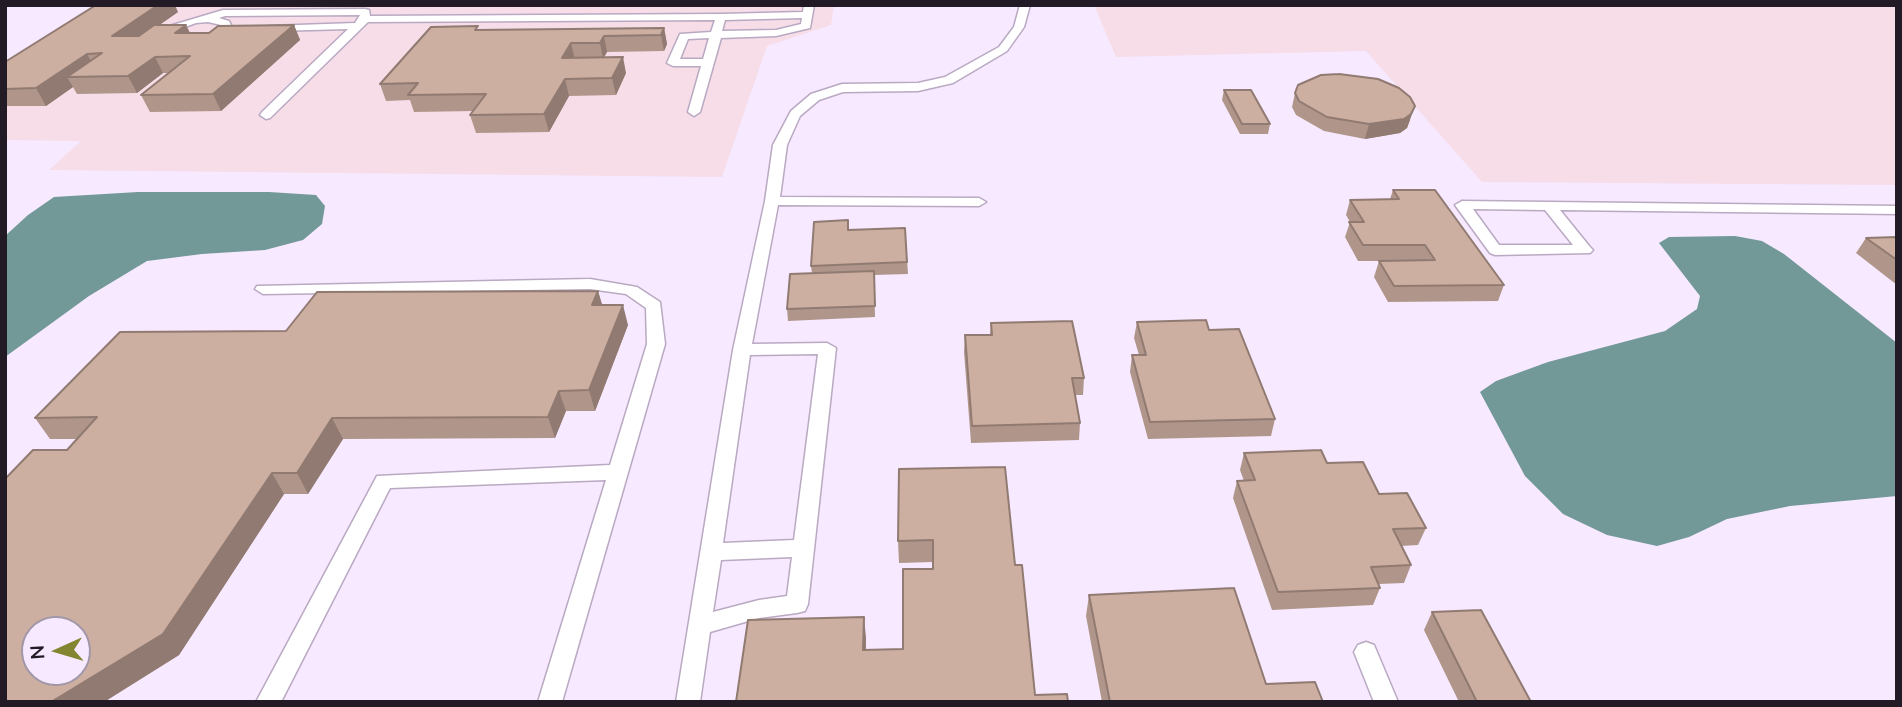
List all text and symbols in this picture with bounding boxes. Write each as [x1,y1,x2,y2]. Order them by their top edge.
north arrow [21,616,91,686]
text: N [25,644,50,660]

